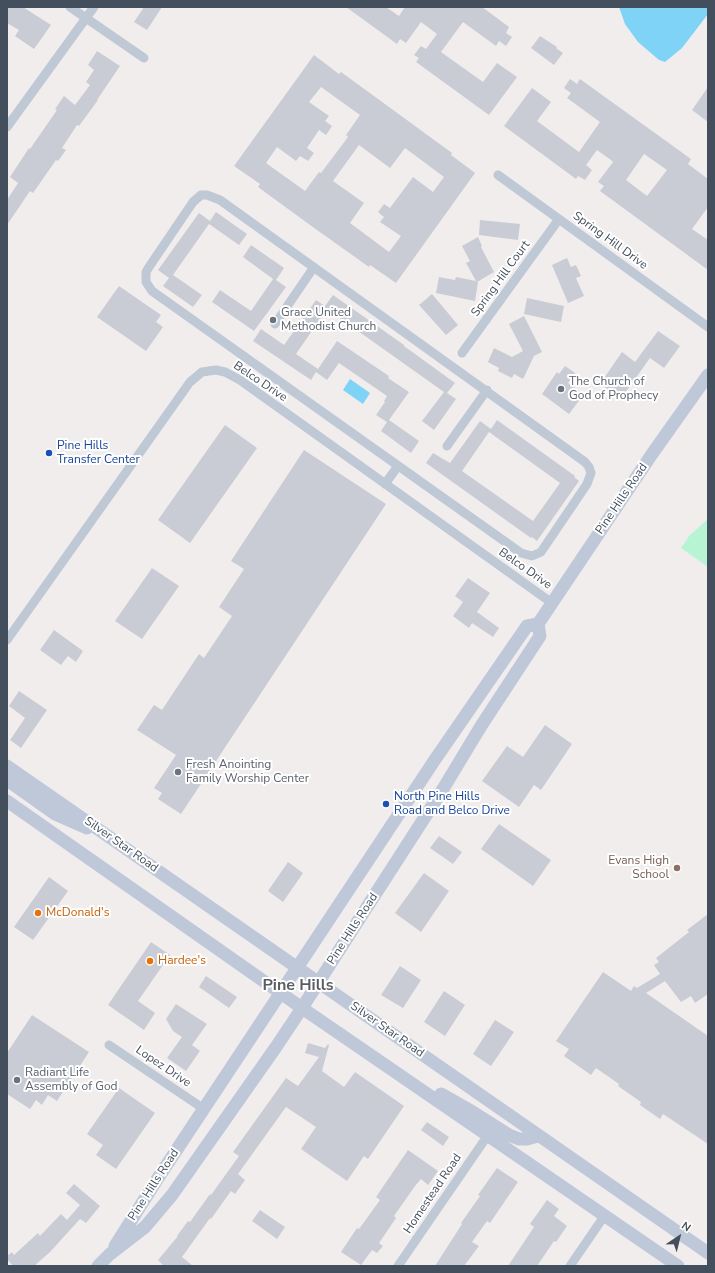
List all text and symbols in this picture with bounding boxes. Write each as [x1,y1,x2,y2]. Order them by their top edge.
street label: Spring Hill Drive [570,209,650,273]
street label: Spring Hill Court [469,238,533,320]
place label: Grace United Methodist Church [281,306,376,334]
marker: Grace United Methodist Church [268,315,278,325]
street label: Belco Drive [230,359,290,405]
place label: The Church of God of Prophecy [569,375,658,403]
marker: The Church of God of Prophecy [556,384,566,394]
place label: Pine Hills Transfer Center [57,439,140,467]
marker: Pine Hills Transfer Center [44,448,54,458]
street label: Pine Hills Road [593,461,651,537]
street label: Belco Drive [496,545,554,593]
place label: Fresh Anointing Family Worship Center [186,758,309,786]
marker: Fresh Anointing Family Worship Center [173,767,183,777]
place label: North Pine Hills Road and Belco Drive [394,790,510,818]
marker: North Pine Hills Road and Belco Drive [381,799,391,809]
street label: Silver Star Road [81,814,161,876]
place label: Evans High School [608,854,669,882]
marker: Evans High School [672,863,682,873]
street label: Pine Hills Road [325,891,381,967]
place label: McDonald's [46,906,109,920]
marker: McDonald's [33,908,43,918]
place label: Hardee's [158,954,206,968]
marker: Hardee's [145,956,155,966]
district label: Pine Hills [262,976,334,996]
street label: Silver Star Road [347,999,427,1061]
street label: Lopez Drive [133,1043,193,1091]
place label: Radiant Life Assembly of God [25,1066,118,1094]
marker: Radiant Life Assembly of God [12,1075,22,1085]
street label: Pine Hills Road [126,1147,182,1223]
street label: Homestead Road [401,1151,465,1237]
north arrow [659,1217,699,1257]
text: N [678,1218,694,1235]

